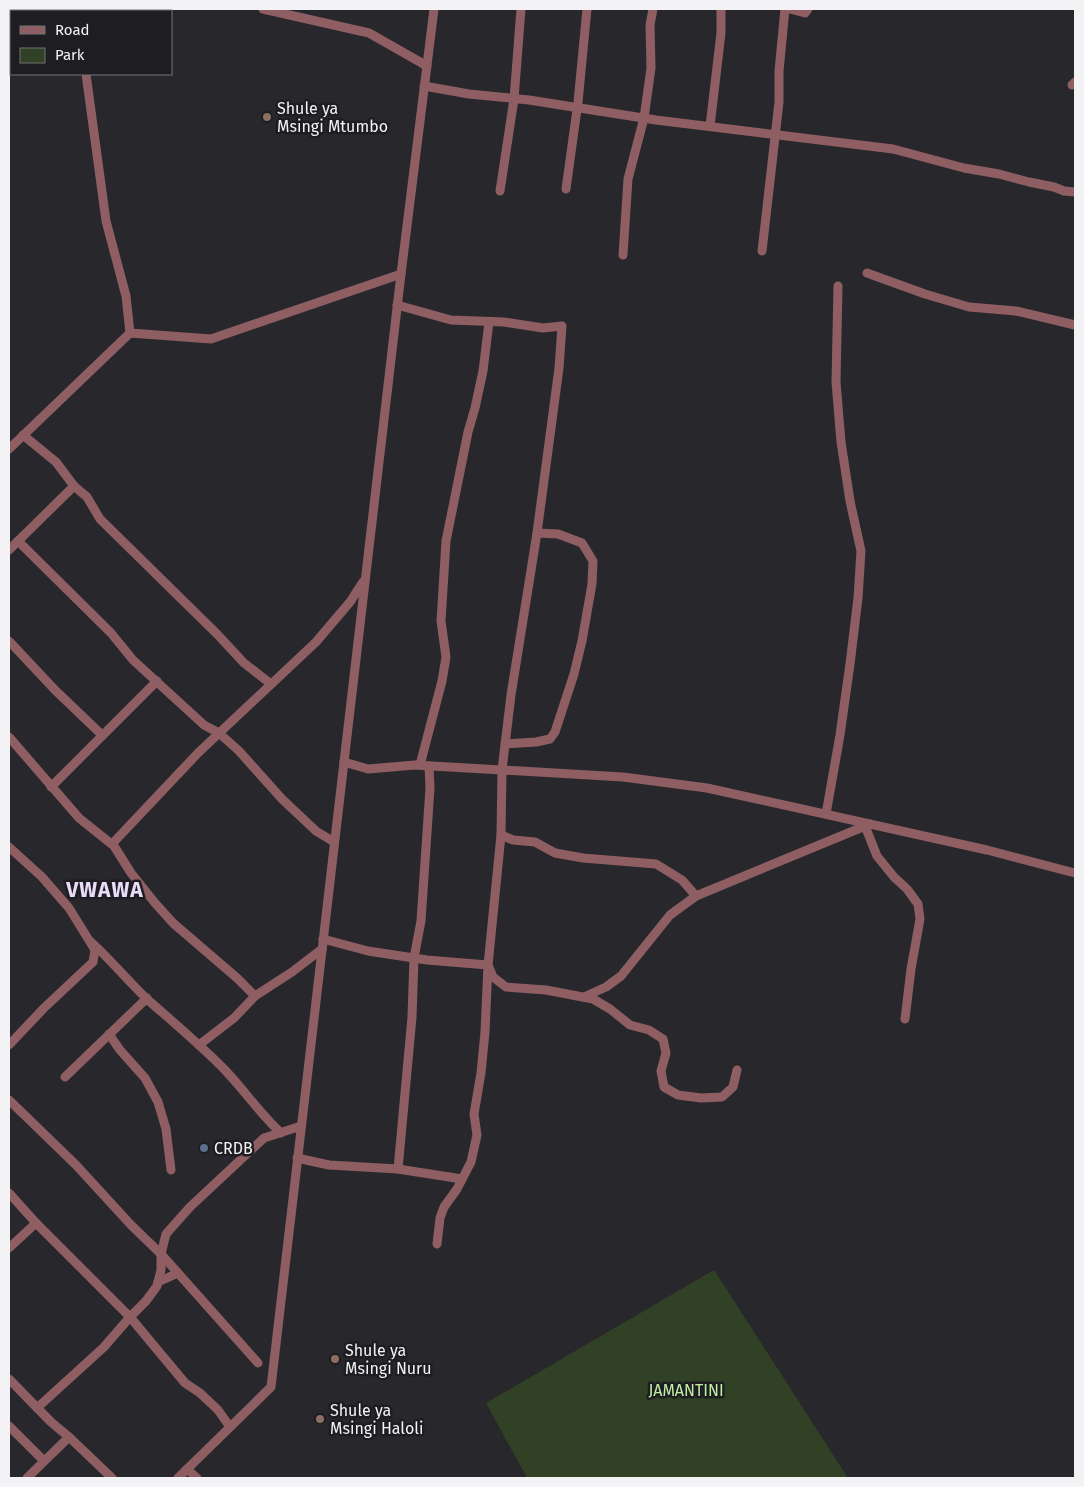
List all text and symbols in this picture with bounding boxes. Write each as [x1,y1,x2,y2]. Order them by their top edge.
legend [10,10,172,75]
text: Road [55,21,90,39]
text: Park [55,46,85,64]
place label: Shule ya Msingi Mtumbo [277,99,388,136]
marker: Shule ya Msingi Mtumbo [261,111,273,123]
district label: VWAWA [65,877,144,903]
place label: CRDB [214,1139,253,1158]
marker: CRDB [198,1142,210,1154]
place label: Shule ya Msingi Nuru [345,1341,432,1378]
marker: Shule ya Msingi Nuru [329,1353,341,1365]
park label: JAMANTINI [648,1381,724,1400]
place label: Shule ya Msingi Haloli [330,1401,423,1438]
marker: Shule ya Msingi Haloli [314,1413,326,1425]

